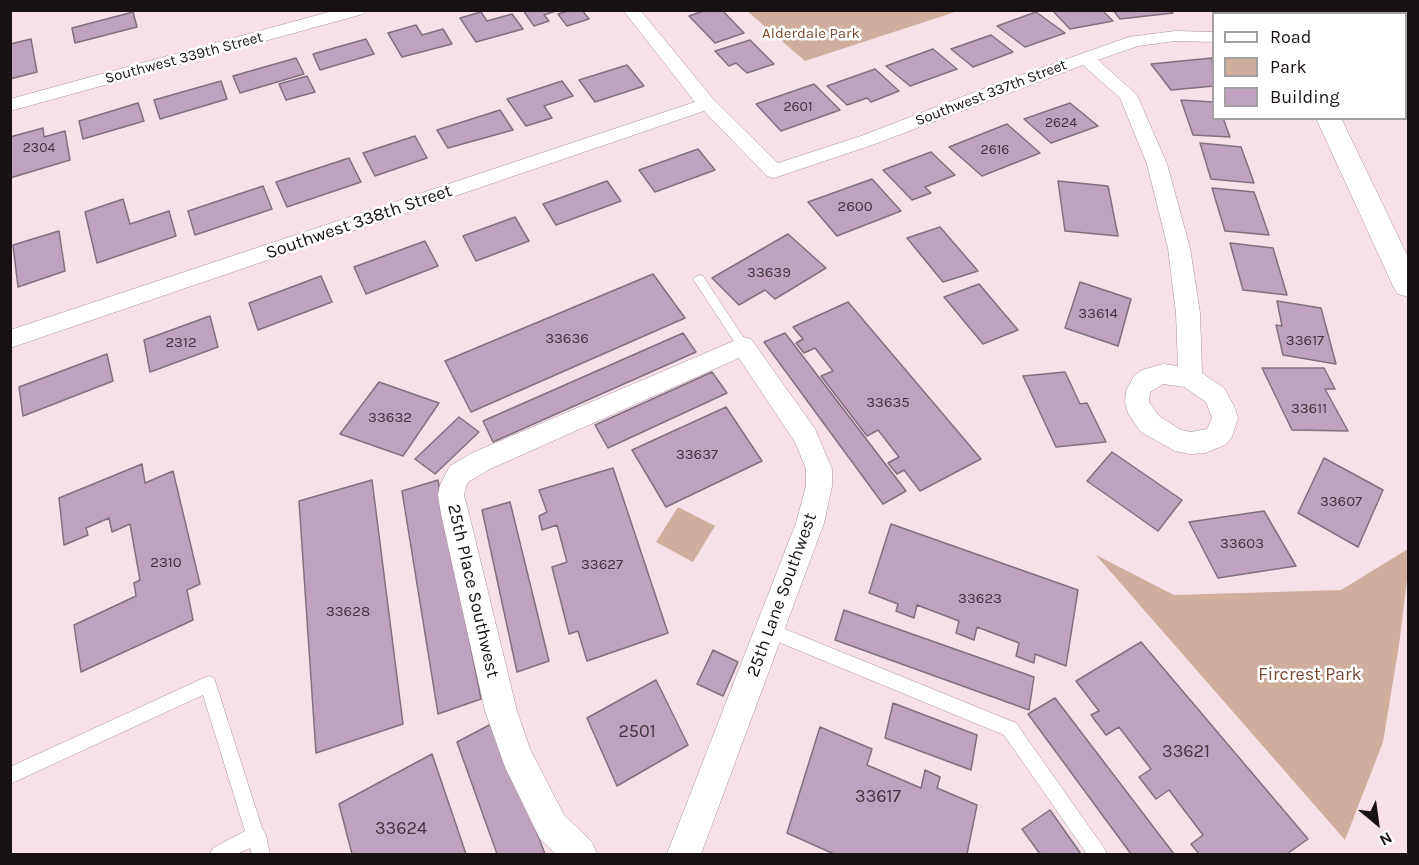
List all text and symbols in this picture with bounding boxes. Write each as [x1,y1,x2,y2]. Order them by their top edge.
legend [1212,12,1407,120]
park label: Alderdale Park [762,25,860,43]
text: Road [1270,26,1311,48]
street label: Southwest 339th Street [103,28,265,88]
street label: Southwest 337th Street [913,56,1069,130]
text: Park [1270,56,1307,78]
text: Building [1270,86,1340,108]
house number: 2601 [783,99,813,115]
house number: 2624 [1045,115,1077,131]
house number: 2304 [23,140,55,156]
house number: 2616 [981,142,1009,158]
street label: Southwest 338th Street [263,180,455,264]
house number: 2600 [837,198,873,216]
house number: 33639 [747,264,791,282]
house number: 33614 [1078,305,1118,323]
house number: 33636 [545,330,589,348]
house number: 33617 [1286,332,1324,350]
house number: 2312 [165,334,197,352]
house number: 33635 [866,394,910,412]
house number: 33611 [1291,400,1327,418]
house number: 33632 [368,409,412,427]
house number: 33637 [676,446,718,464]
house number: 33607 [1320,493,1362,511]
street label: 25th Place Southwest [442,502,504,680]
street label: 25th Lane Southwest [742,510,822,680]
house number: 33603 [1220,535,1264,553]
house number: 2310 [150,554,182,572]
house number: 33627 [581,556,623,574]
house number: 33623 [958,590,1002,608]
house number: 33628 [326,603,370,621]
park label: Fircrest Park [1258,664,1362,686]
house number: 2501 [618,721,656,743]
house number: 33621 [1162,741,1210,763]
house number: 33617 [855,786,901,808]
north arrow [1347,793,1407,853]
house number: 33624 [375,818,427,840]
text: N [1376,828,1396,850]

